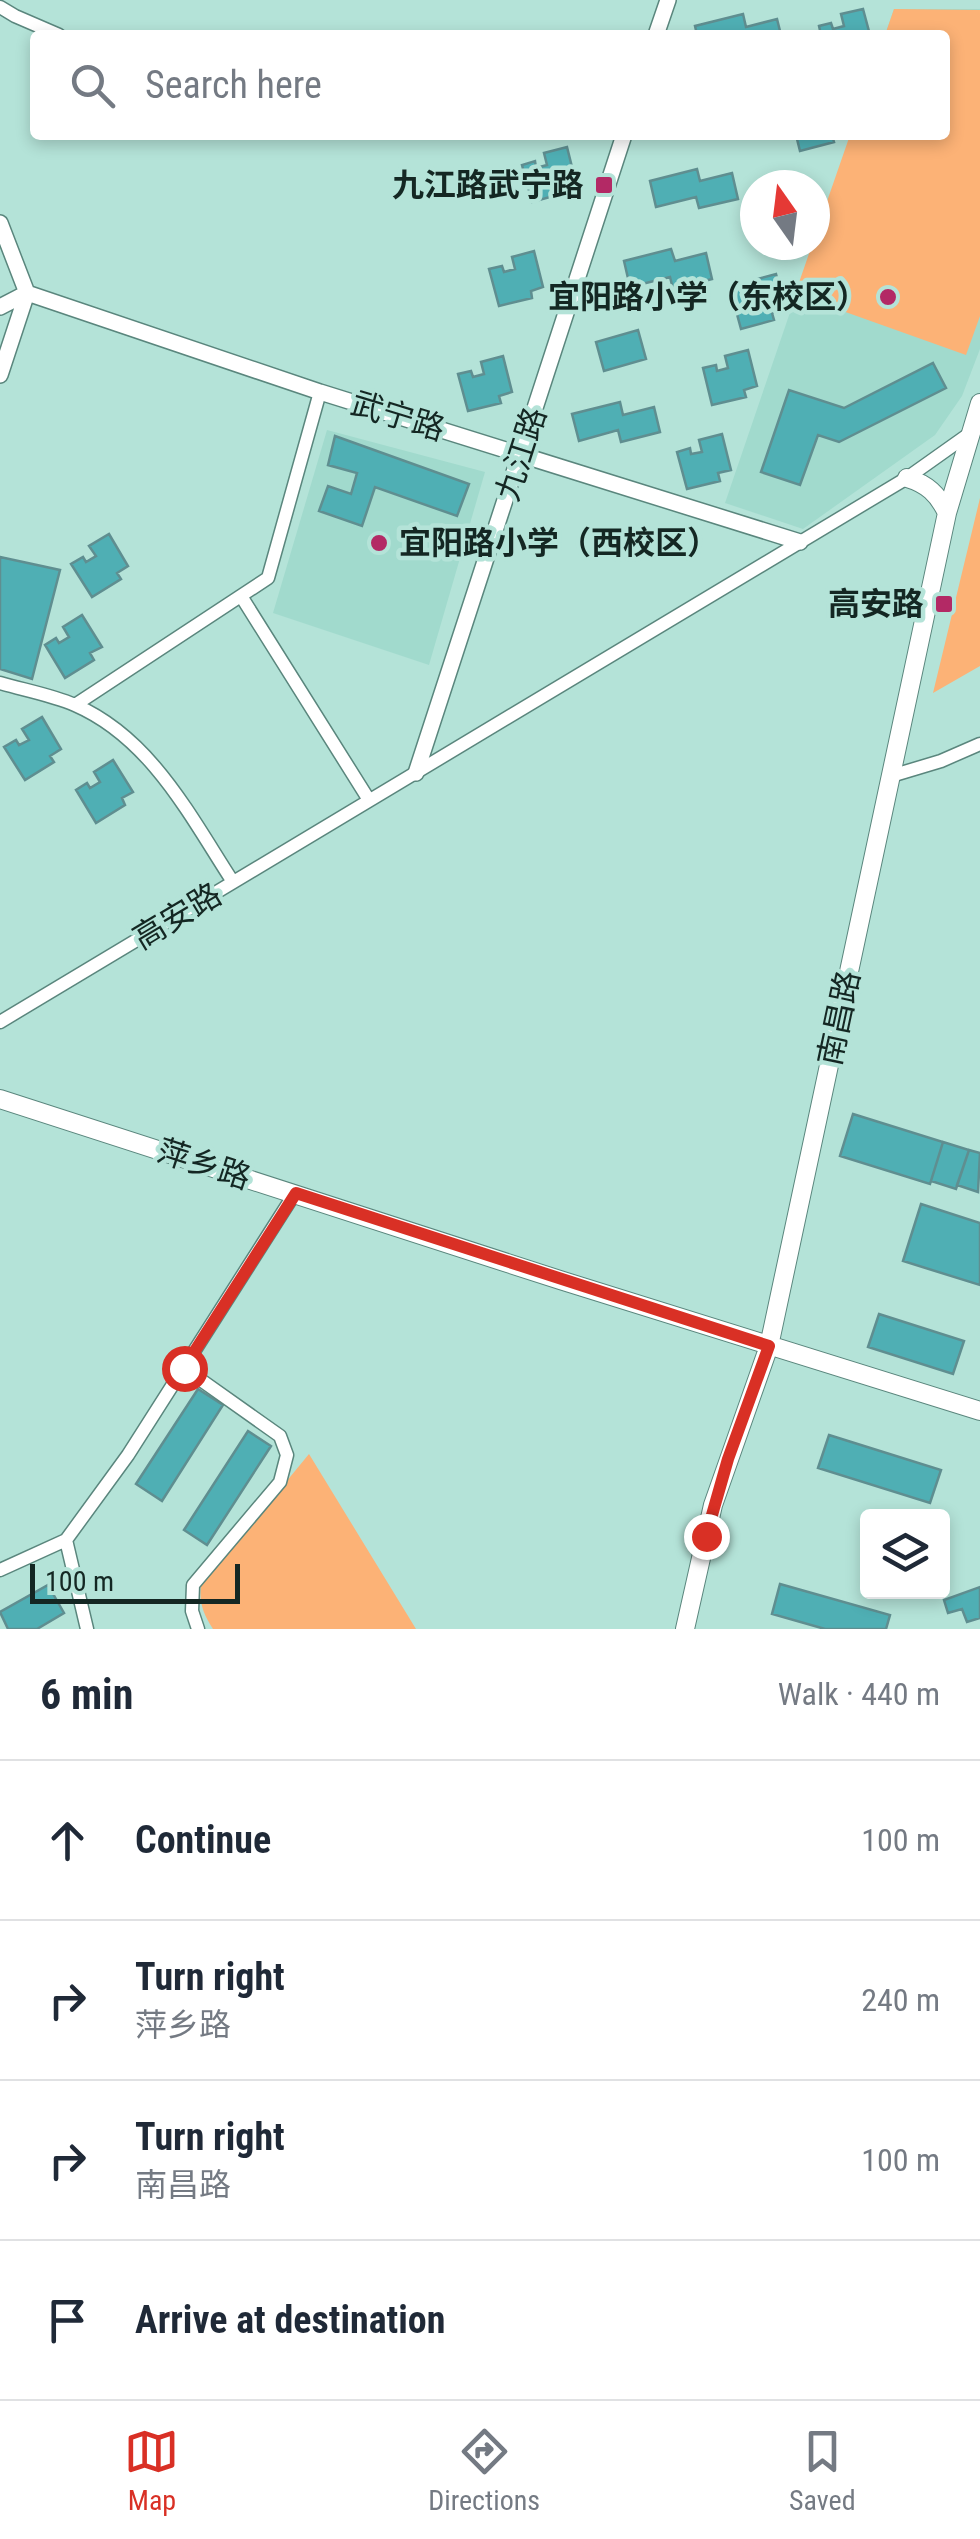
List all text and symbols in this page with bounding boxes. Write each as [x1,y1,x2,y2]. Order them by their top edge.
search box [30,30,950,140]
icon: search [65,58,120,113]
text: Search here [145,63,322,107]
place label: 九江路武宁路 [392,166,584,204]
north arrow [740,170,830,260]
marker: 九江路武宁路 [593,174,615,196]
place label: 宜阳路小学（东校区） [548,278,868,316]
marker: 宜阳路小学（东校区） [877,286,899,308]
street label: 武宁路 [347,384,449,448]
street label: 九江路 [488,402,554,506]
place label: 宜阳路小学（西校区） [399,524,719,562]
marker: 宜阳路小学（西校区） [368,532,390,554]
place label: 高安路 [828,585,924,623]
marker: 高安路 [933,593,955,615]
street label: 高安路 [126,875,228,957]
street label: 南昌路 [810,967,868,1069]
street label: 萍乡路 [152,1131,256,1197]
route start [162,1346,208,1392]
map controls [860,1509,950,1599]
button: layers [860,1509,950,1599]
route end [684,1514,730,1560]
scale bar [30,1559,240,1604]
text: 100 m [45,1565,114,1598]
text: 6 min [40,1670,133,1719]
text: Walk · 440 m [778,1675,940,1713]
icon: ahead [40,1813,95,1868]
text: Continue [135,1818,271,1862]
text: 100 m [861,1821,940,1859]
text: Turn right [135,1955,285,1999]
icon: right [40,1973,95,2028]
text: 240 m [861,1981,940,2019]
text: 萍乡路 [135,2006,231,2044]
text: Turn right [135,2115,285,2159]
icon: right [40,2133,95,2188]
text: 100 m [861,2141,940,2179]
text: 南昌路 [135,2166,231,2204]
icon: arrive [40,2293,95,2348]
text: Arrive at destination [135,2298,445,2342]
tab: Map [124,2424,179,2517]
tab: Directions [428,2424,540,2517]
tab: Saved [789,2424,856,2517]

